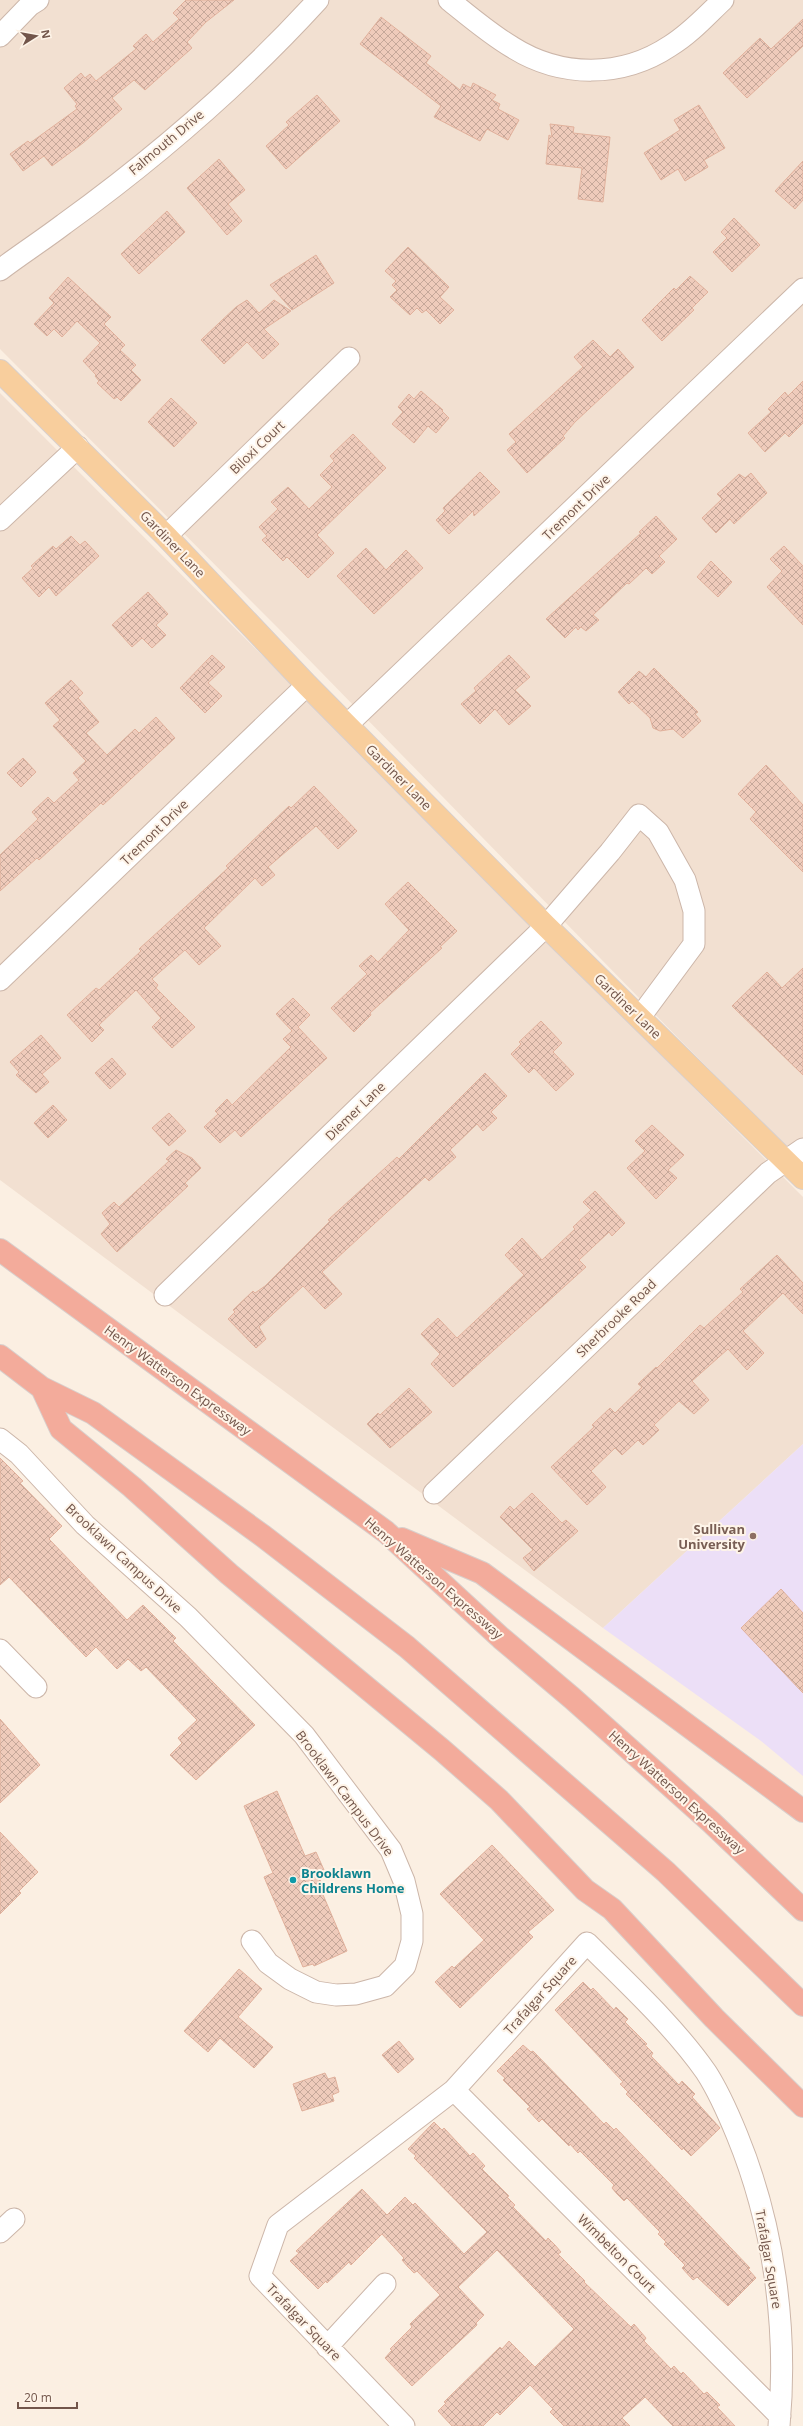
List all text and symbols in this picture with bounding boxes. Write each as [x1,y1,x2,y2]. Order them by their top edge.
north arrow [16,16,56,56]
text: N [38,28,55,40]
street label: Falmouth Drive [125,105,207,179]
street label: Biloxi Court [226,416,289,478]
street label: Tremont Drive [538,470,614,544]
street label: Gardiner Lane [136,507,210,581]
street label: Gardiner Lane [362,740,436,814]
street label: Tremont Drive [116,795,192,869]
street label: Gardiner Lane [591,969,665,1043]
street label: Diemer Lane [321,1078,389,1144]
street label: Sherbrooke Road [572,1275,660,1361]
street label: Henry Watterson Expressway [101,1321,255,1440]
street label: Brooklawn Campus Drive [62,1499,186,1617]
street label: Henry Watterson Expressway [361,1513,507,1643]
place label: Sullivan University [678,1520,746,1553]
marker: Sullivan University [748,1531,758,1541]
street label: Henry Watterson Expressway [605,1726,749,1858]
street label: Brooklawn Campus Drive [292,1727,398,1859]
place label: Brooklawn Childrens Home [301,1864,405,1897]
marker: Brooklawn Childrens Home [288,1875,298,1885]
street label: Trafalgar Square [500,1952,580,2038]
street label: Trafalgar Square [751,2208,787,2310]
street label: Wimbelton Court [574,2210,660,2296]
street label: Trafalgar Square [263,2280,345,2364]
scale bar [18,2384,77,2410]
text: 20 m [24,2389,52,2406]

